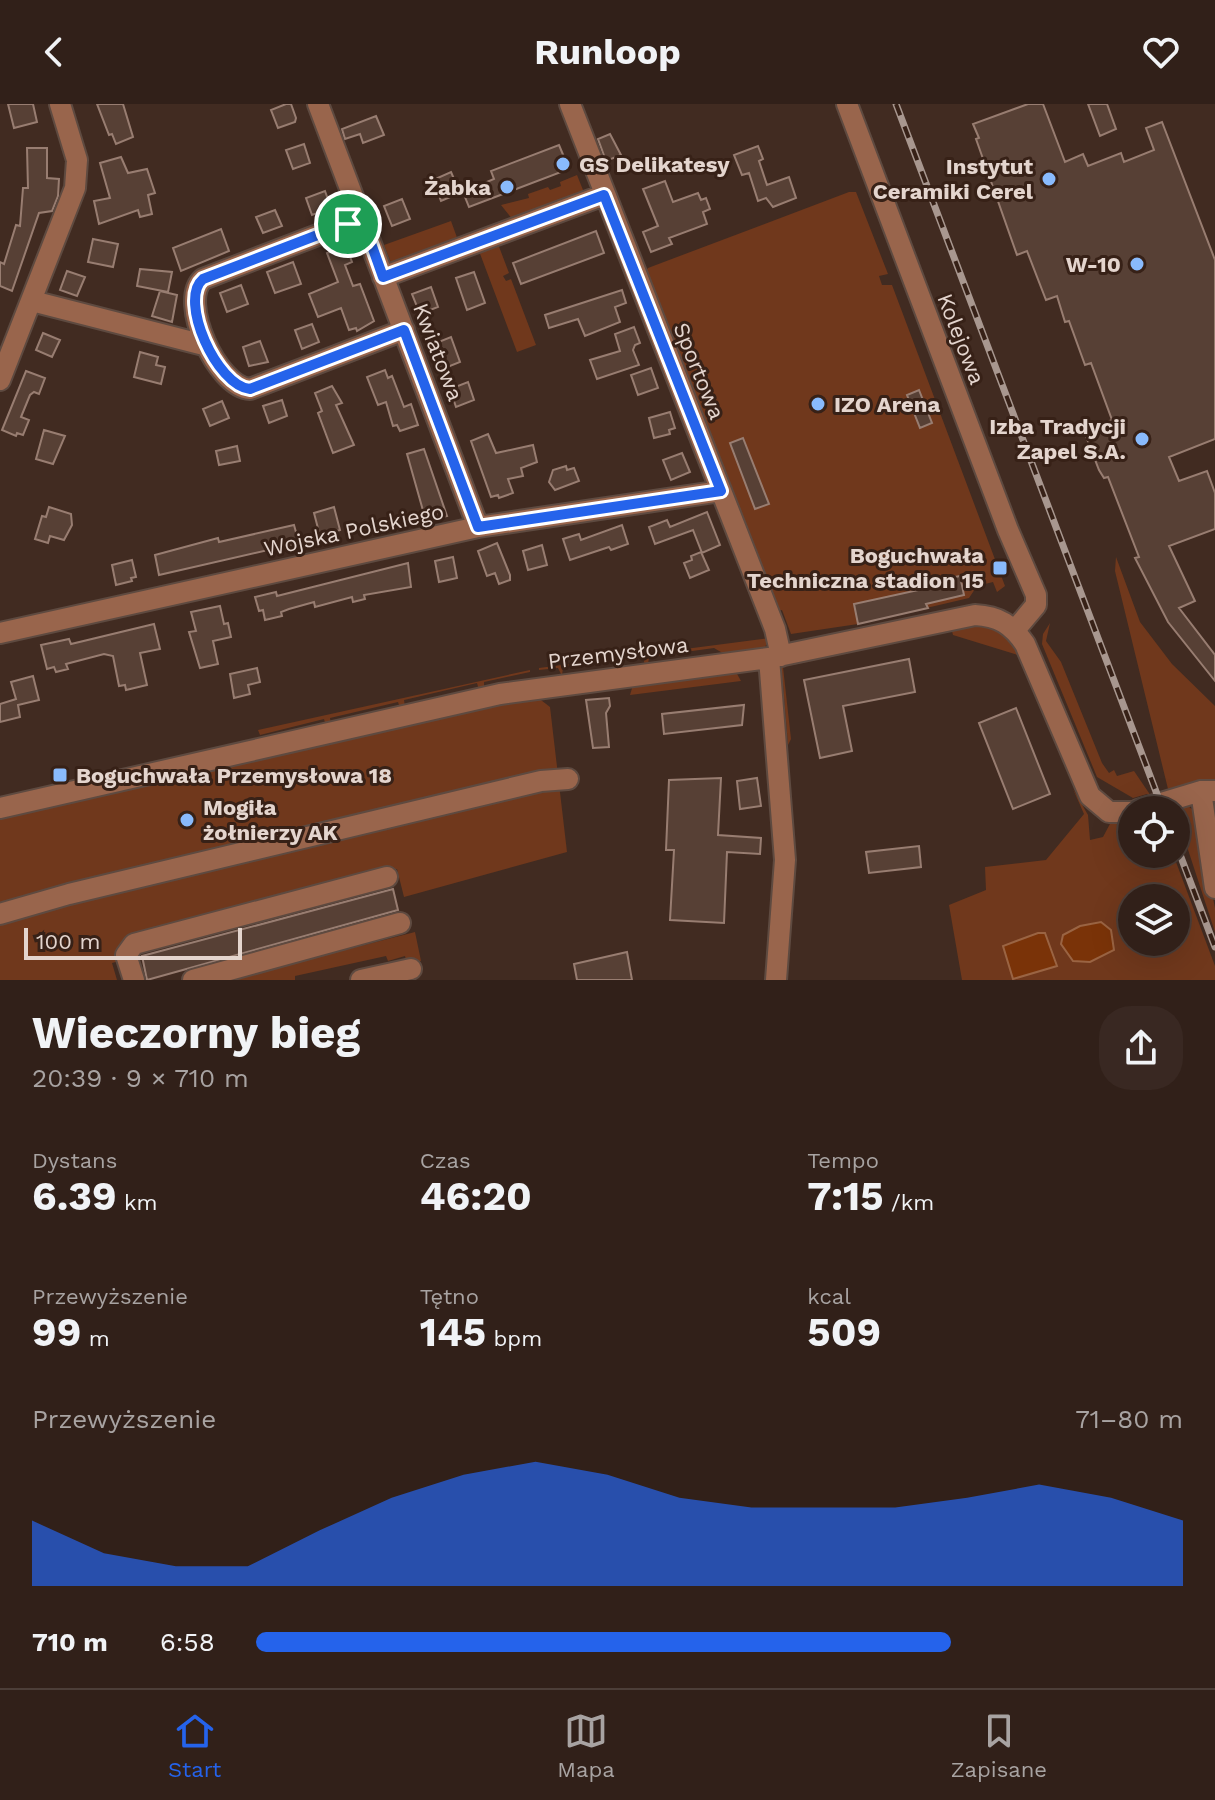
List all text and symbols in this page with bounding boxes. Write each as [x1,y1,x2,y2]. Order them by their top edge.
icon: back [32,30,76,74]
icon: heart [1139,30,1183,74]
text: Runloop [534,31,681,73]
place label: GS Delikatesy [579,152,730,177]
place label: Instytut Ceramiki Cerel [873,154,1034,204]
marker: GS Delikatesy [554,155,572,173]
marker: Instytut Ceramiki Cerel [1040,170,1058,188]
place label: Żabka [424,175,491,200]
marker: Żabka [498,178,516,196]
pin [314,190,382,258]
icon: arrive [326,202,370,246]
place label: W-10 [1066,252,1121,277]
marker: W-10 [1128,255,1146,273]
street label: Kolejowa [932,290,990,388]
street label: Kwiatowa [408,300,468,404]
street label: Sportowa [668,319,730,423]
place label: IZO Arena [834,392,940,417]
marker: IZO Arena [809,395,827,413]
place label: Izba Tradycji Zapel S.A. [989,414,1126,464]
marker: Izba Tradycji Zapel S.A. [1133,430,1151,448]
street label: Wojska Polskiego [262,499,446,561]
place label: Boguchwała Techniczna stadion 15 [747,543,984,593]
marker: Boguchwała Techniczna stadion 15 [991,559,1009,577]
street label: Przemysłowa [546,632,690,674]
place label: Boguchwała Przemysłowa 18 [76,763,392,788]
marker: Boguchwała Przemysłowa 18 [51,766,69,784]
place label: Mogiła żołnierzy AK [203,795,339,845]
map controls [1118,796,1190,956]
button: locate [1118,796,1190,868]
marker: Mogiła żołnierzy AK [178,811,196,829]
button: layers [1118,884,1190,956]
scale bar [24,924,242,960]
text: 100 m [36,929,100,954]
button: share [1099,1006,1183,1090]
text: Wieczorny bieg [32,1007,360,1059]
text: 20:39 · 9 × 710 m [32,1063,249,1093]
text: Dystans [32,1148,117,1173]
text: Czas [420,1148,471,1173]
text: Tempo [807,1148,879,1173]
text: 6.39 [32,1173,117,1220]
text: 46:20 [420,1173,532,1220]
text: 7:15 [807,1173,884,1220]
text: km [117,1190,158,1215]
text: /km [884,1190,934,1215]
text: Przewyższenie [32,1284,188,1309]
text: Tętno [420,1284,479,1309]
text: kcal [807,1284,851,1309]
text: 99 [32,1309,81,1356]
text: 145 [420,1309,486,1356]
text: 509 [807,1309,881,1356]
text: m [81,1326,110,1351]
text: bpm [486,1326,542,1351]
text: Przewyższenie [32,1404,216,1434]
text: 71–80 m [1075,1404,1183,1434]
text: 710 m [32,1627,108,1657]
text: 6:58 [160,1627,215,1657]
tab: Start [168,1709,221,1782]
tab: Mapa [557,1709,615,1782]
tab: Zapisane [951,1709,1047,1782]

